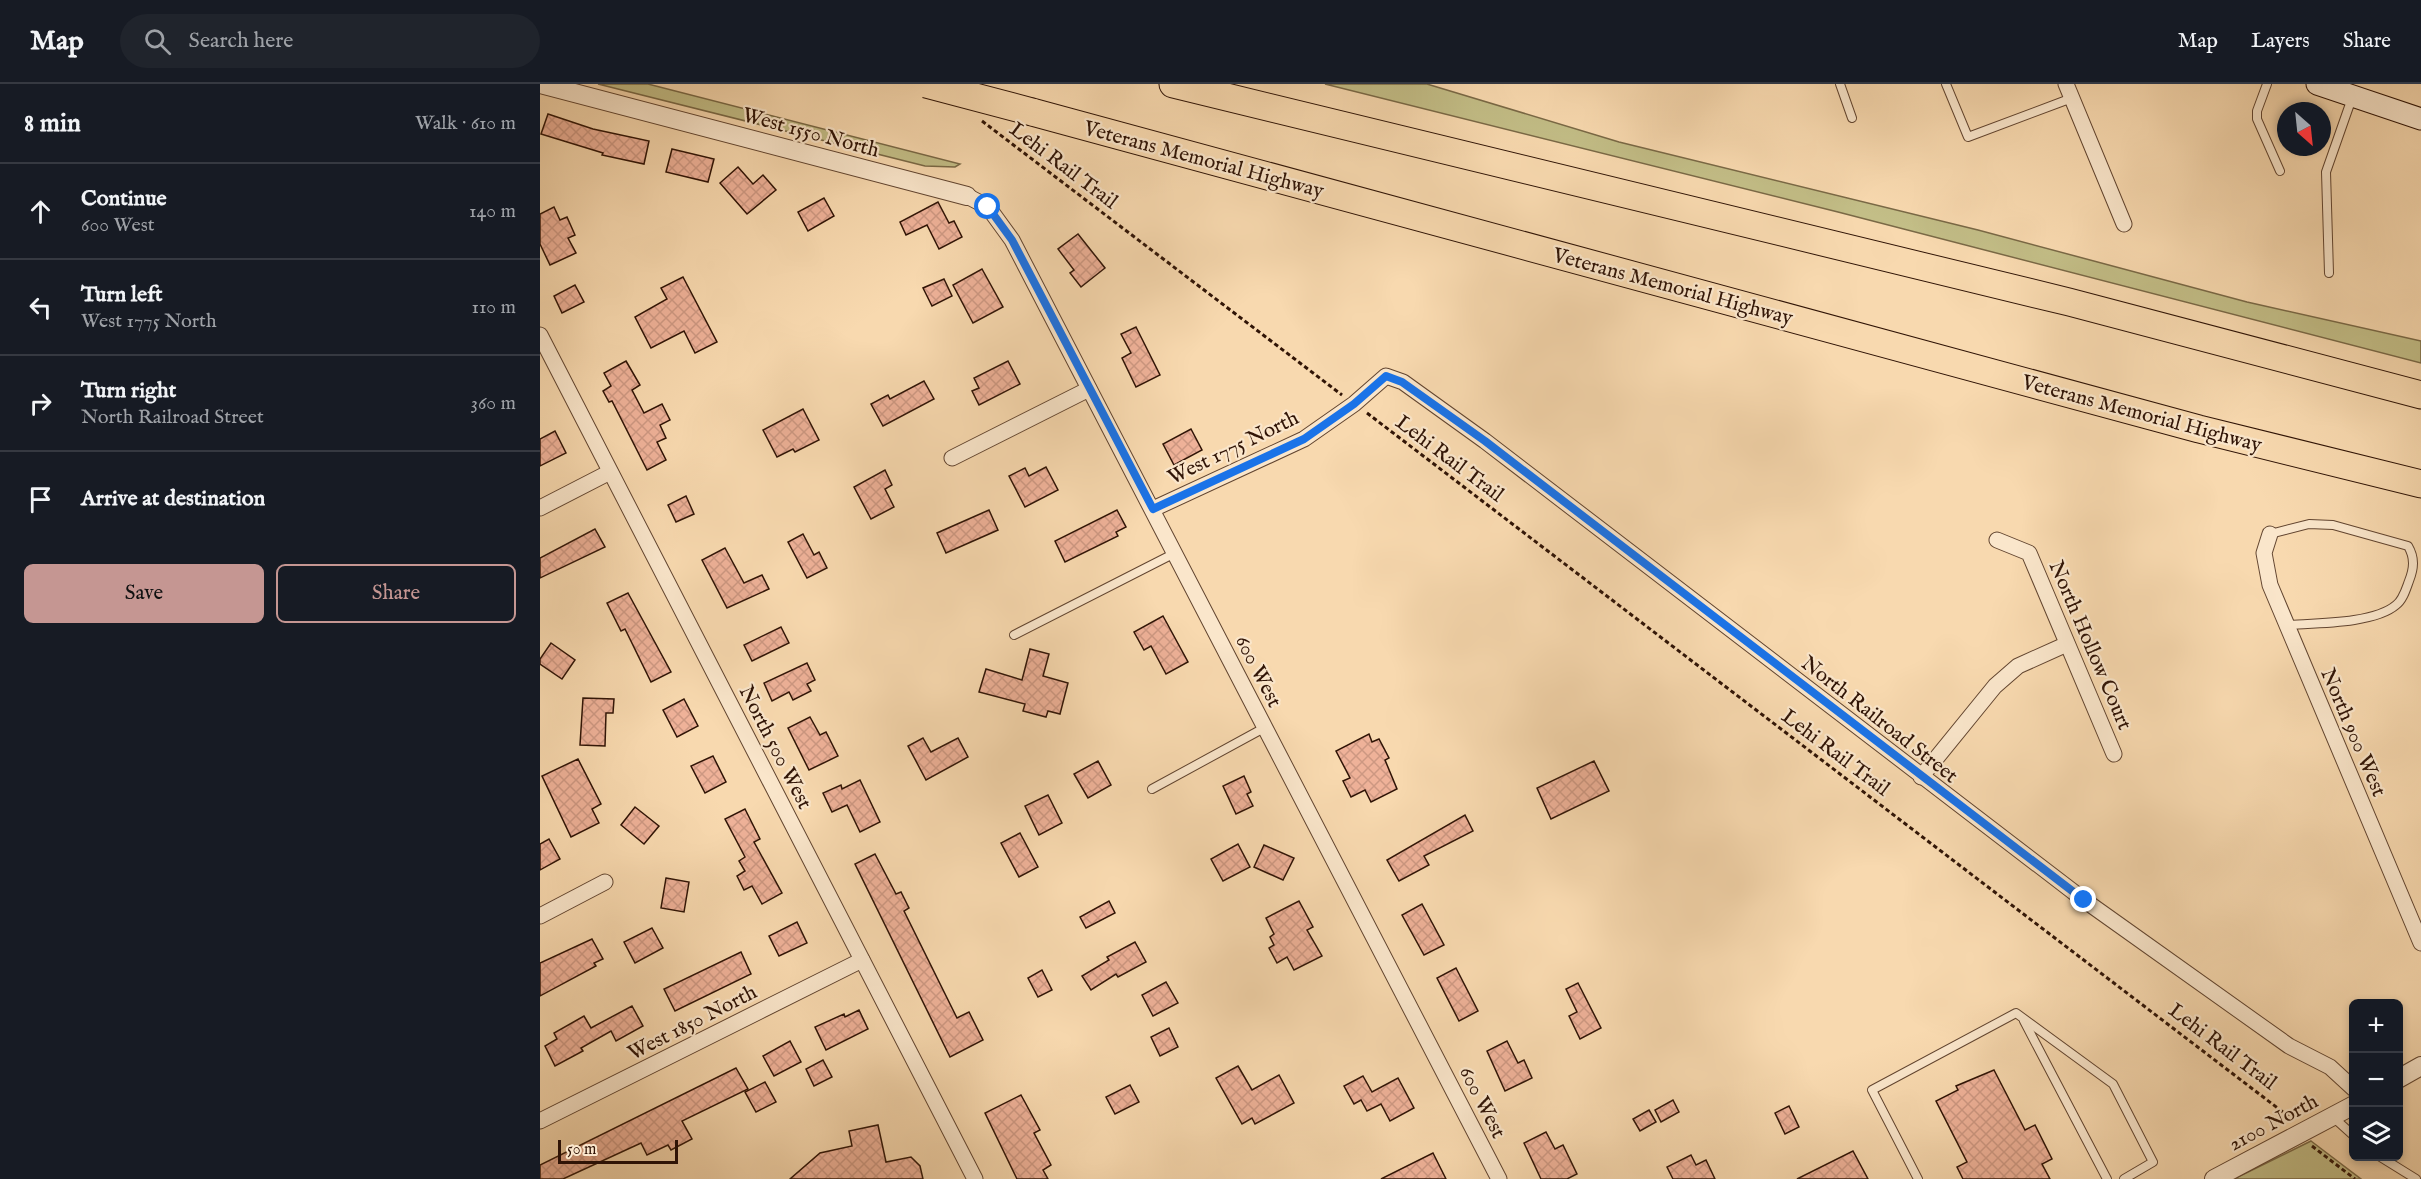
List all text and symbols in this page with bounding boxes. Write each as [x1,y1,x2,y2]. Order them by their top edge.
search box [120,14,540,68]
text: Map [30,24,84,59]
icon: search [141,25,174,58]
text: Search here [189,27,293,55]
text: Map [2178,28,2218,55]
text: Layers [2251,28,2310,55]
text: Share [2343,28,2391,55]
street label: West 1550 North [739,102,882,165]
north arrow [2277,102,2331,156]
text: 8 min [24,107,81,140]
text: Walk · 610 m [415,111,516,136]
street label: Veterans Memorial Highway [1080,115,1327,206]
street label: Lehi Rail Trail [1004,117,1123,216]
text: Continue [81,185,167,213]
route start [974,193,1000,219]
icon: ahead [24,195,57,228]
text: 140 m [469,199,516,224]
text: 600 West [81,213,155,238]
street label: Veterans Memorial Highway [1549,242,1796,333]
text: Turn left [81,281,163,309]
icon: left [24,291,57,324]
text: 110 m [472,295,516,320]
text: West 1775 North [81,309,217,334]
street label: Veterans Memorial Highway [2018,369,2265,460]
text: Turn right [81,377,176,405]
icon: right [24,387,57,420]
text: 360 m [470,391,516,416]
text: North Railroad Street [81,405,264,430]
street label: West 1775 North [1164,405,1304,492]
street label: Lehi Rail Trail [1390,410,1509,509]
icon: arrive [24,483,57,516]
text: Arrive at destination [81,485,265,513]
street label: North Hollow Court [2042,557,2137,734]
button: Save [24,564,264,623]
button: Share [276,564,516,623]
street label: 600 West [1228,631,1287,712]
street label: North Railroad Street [1795,650,1963,790]
street label: North 900 West [2313,664,2392,801]
street label: North 500 West [732,681,817,814]
street label: Lehi Rail Trail [1776,704,1895,803]
route end [2070,886,2096,912]
street label: West 1850 North [624,979,762,1067]
street label: Lehi Rail Trail [2163,998,2282,1097]
map controls [2349,999,2403,1161]
button: + [2349,999,2403,1053]
button: − [2349,1053,2403,1107]
street label: 600 West [1452,1062,1511,1143]
street label: 2100 North [2224,1088,2323,1158]
button: layers [2349,1107,2403,1161]
scale bar [558,1137,678,1164]
text: 50 m [567,1140,596,1160]

